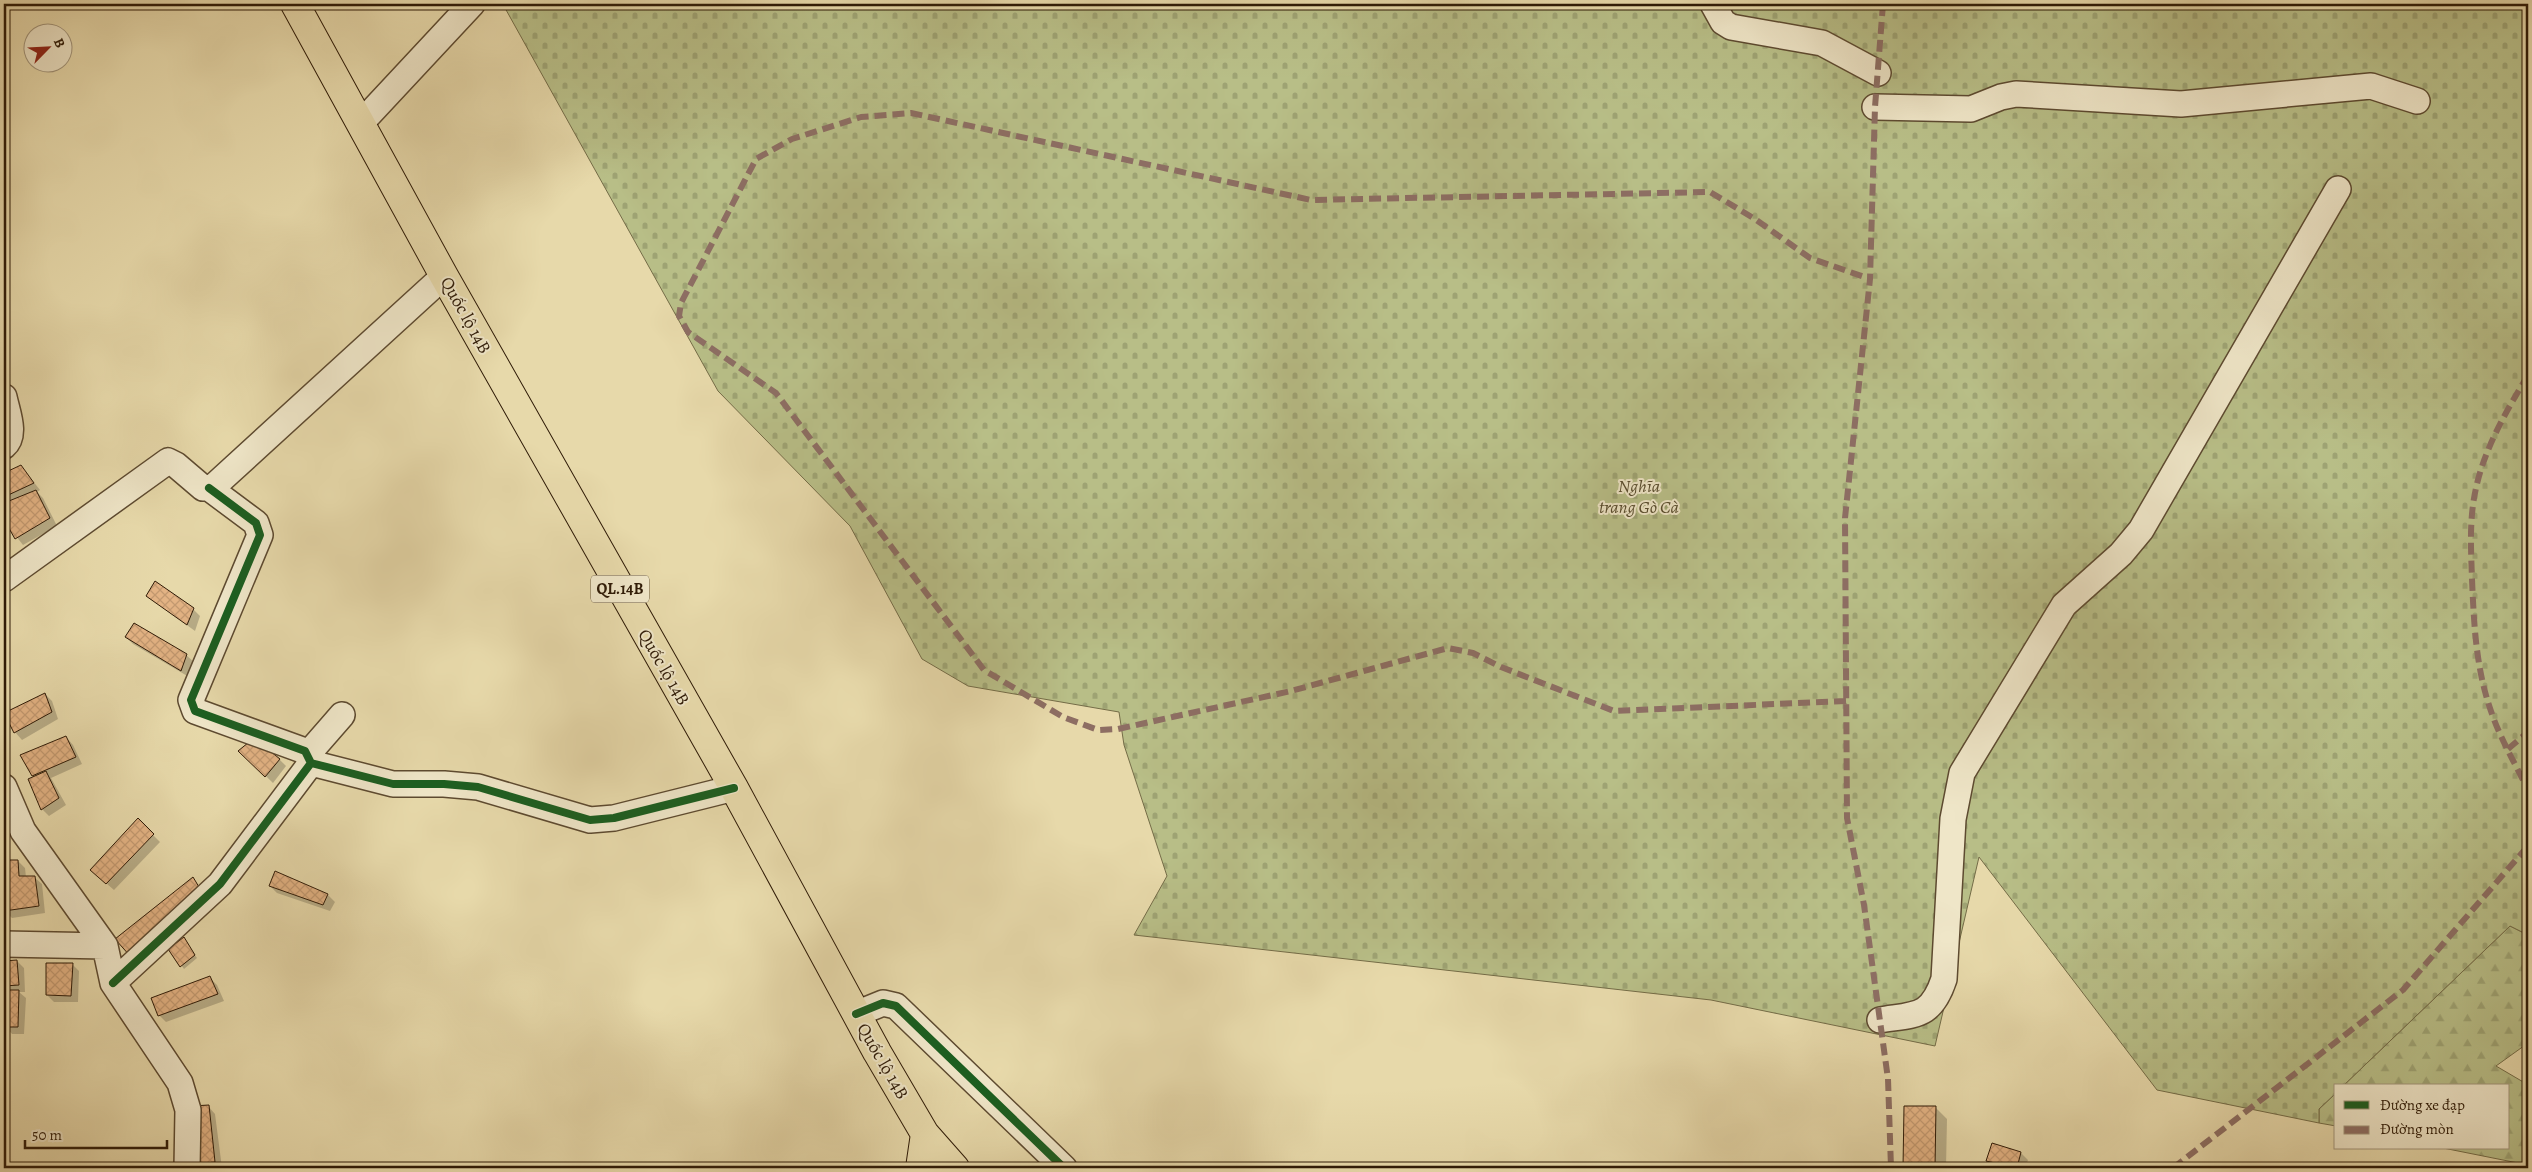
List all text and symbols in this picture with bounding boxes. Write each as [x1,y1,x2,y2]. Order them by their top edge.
north arrow [22,22,72,72]
text: B [49,35,70,51]
street label: Quốc lộ 14B [435,272,497,358]
park label: Nghĩa trang Gò Cà [1599,474,1679,519]
road number: QL.14B [591,576,649,602]
street label: Quốc lộ 14B [633,624,695,710]
street label: Quốc lộ 14B [852,1018,914,1104]
legend [2334,1084,2510,1150]
text: Đường xe đạp [2380,1095,2465,1115]
scale bar [25,1117,168,1149]
text: Đường mòn [2380,1119,2454,1139]
text: 50 m [32,1125,62,1145]

